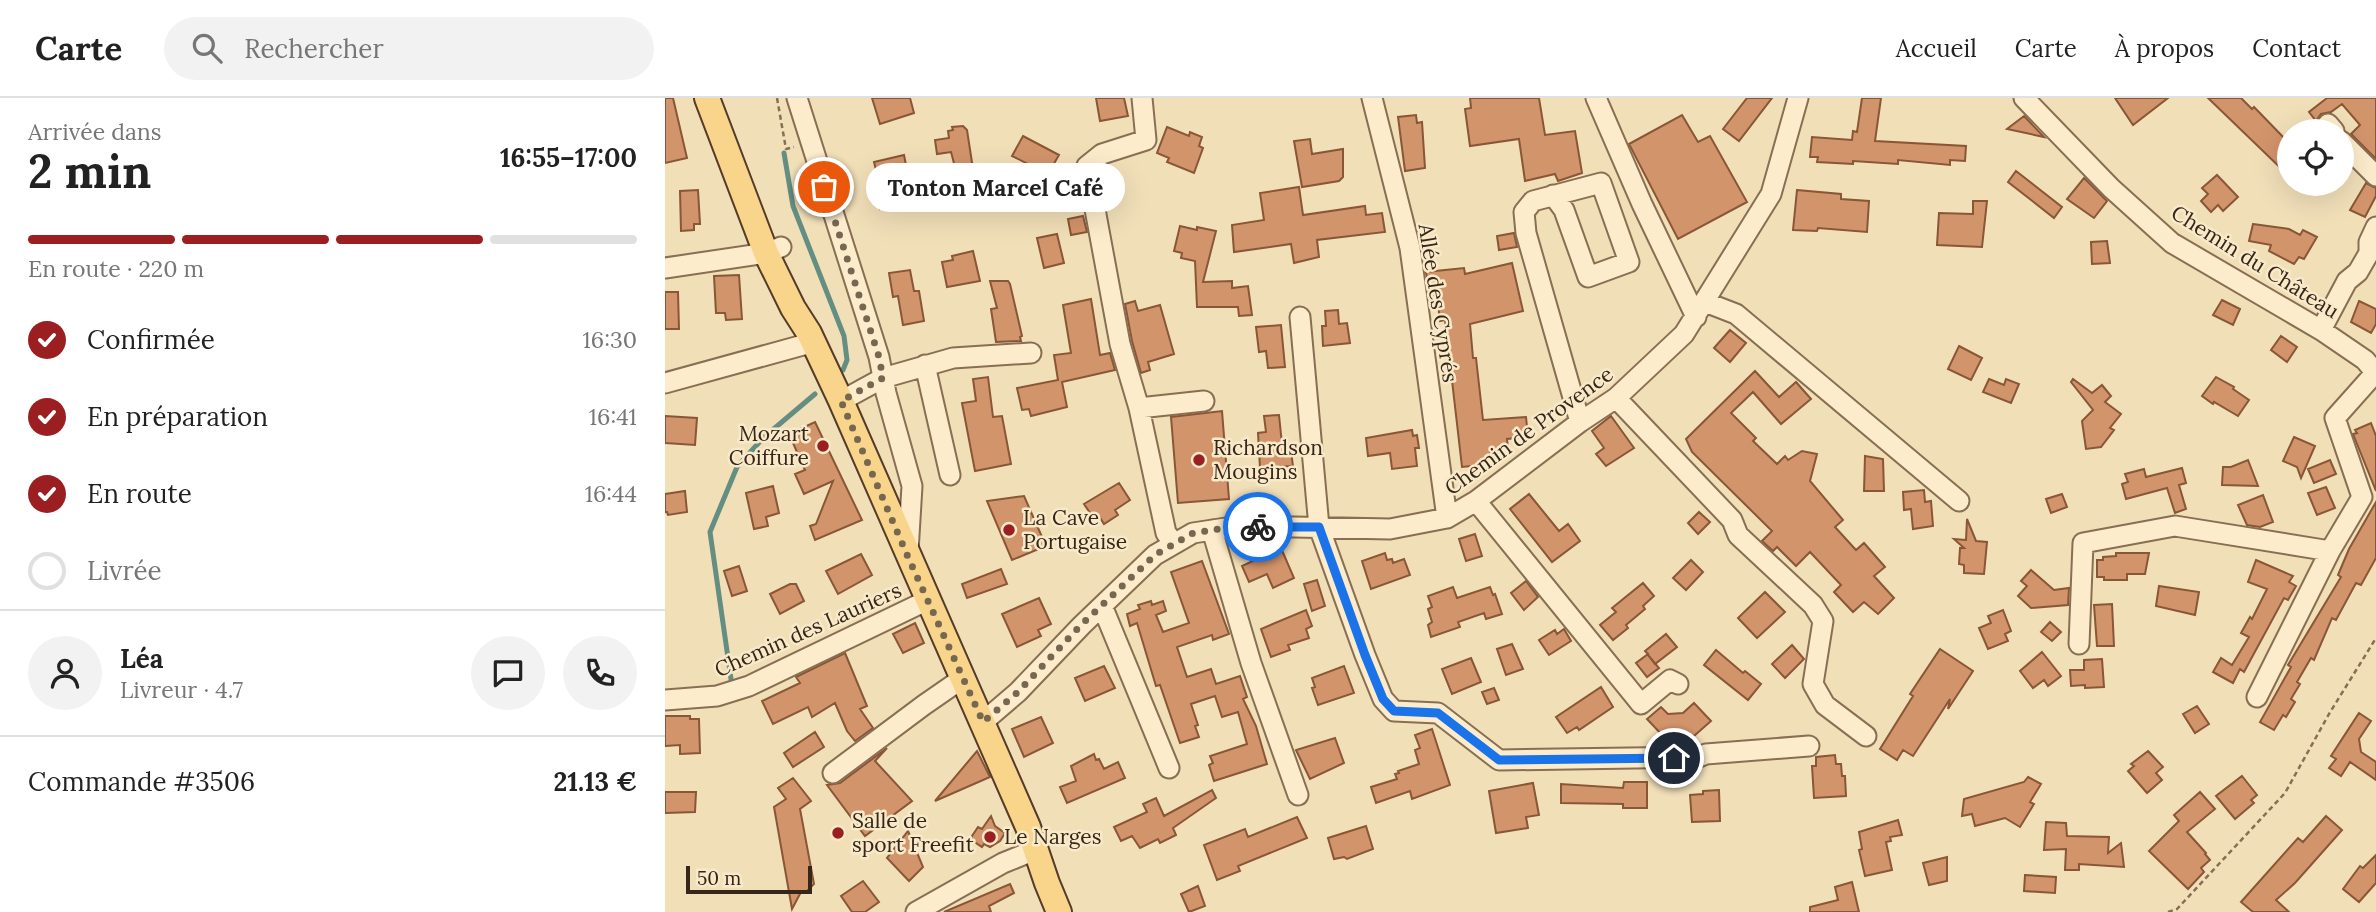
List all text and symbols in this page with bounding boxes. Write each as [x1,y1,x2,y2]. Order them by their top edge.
search box [164,17,654,80]
text: Carte [35,27,122,69]
icon: search [188,29,226,67]
text: Rechercher [244,32,384,65]
text: Accueil [1896,33,1977,64]
text: Carte [2015,33,2077,64]
text: À propos [2115,33,2214,64]
text: Contact [2252,33,2341,64]
text: Arrivée dans [28,117,161,146]
map controls [2277,119,2354,196]
button: locate [2277,119,2354,196]
text: 16:55–17:00 [500,141,637,174]
text: 2 min [28,142,151,201]
pin [794,157,854,217]
callout: Tonton Marcel Café [866,162,1125,212]
icon: bag [805,168,843,206]
text: Tonton Marcel Café [888,173,1103,202]
street label: Chemin du Château [2166,199,2344,324]
street label: Allée des Cyprés [1412,221,1464,384]
text: En route · 220 m [28,254,204,283]
icon: check [28,321,66,359]
text: Confirmée [87,323,215,356]
text: 16:30 [582,325,637,354]
street label: Chemin de Provence [1439,360,1618,501]
icon: check [28,398,66,436]
text: En préparation [87,400,268,433]
text: 16:41 [589,402,637,431]
place label: Mozart Coiffure [729,420,810,471]
place label: Richardson Mougins [1213,434,1323,485]
marker: Mozart Coiffure [815,438,831,454]
marker: Richardson Mougins [1191,452,1207,468]
icon: check [28,475,66,513]
text: En route [87,477,192,510]
text: 16:44 [585,479,637,508]
courier [1223,492,1293,562]
place label: La Cave Portugaise [1023,504,1127,555]
icon: bike [1239,508,1277,546]
marker: La Cave Portugaise [1001,522,1017,538]
text: Livrée [87,554,162,587]
street label: Chemin des Lauriers [710,576,905,683]
button: person [28,636,102,710]
button: chat [471,636,545,710]
button: phone [563,636,637,710]
text: Léa [120,642,163,675]
text: Livreur · 4.7 [120,675,243,704]
pin [1644,728,1704,788]
icon: home [1655,739,1693,777]
text: Commande #3506 [28,765,255,798]
text: 21.13 € [554,765,637,798]
place label: Salle de sport Freefit [852,807,975,858]
place label: Le Narges [1004,823,1101,850]
marker: Salle de sport Freefit [830,825,846,841]
marker: Le Narges [982,829,998,845]
scale bar [686,863,812,895]
text: 50 m [697,866,741,890]

